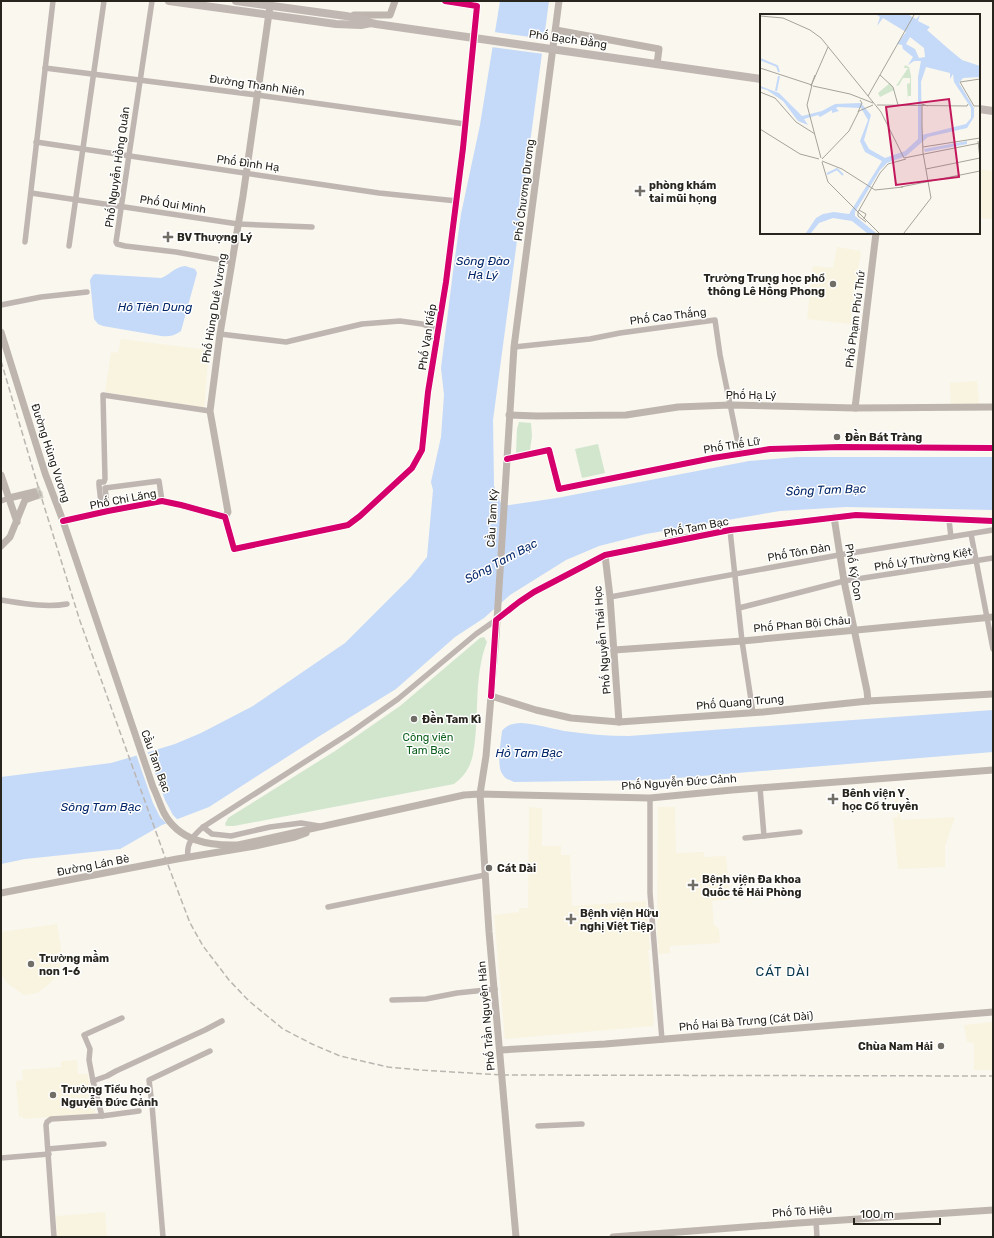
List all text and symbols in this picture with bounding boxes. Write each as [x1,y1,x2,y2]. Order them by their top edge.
inset map [760,14,980,234]
street label: Phố Bạch Đằng [528,26,608,51]
street label: Đường Thanh Niên [208,72,305,99]
street label: Phố Nguyễn Hồng Quân [101,106,132,228]
street label: Phố Chương Dương [510,138,537,242]
street label: Phố Đình Hạ [216,151,281,174]
place label: phòng khám tai mũi họng [649,179,717,205]
marker: phòng khám tai mũi họng [634,185,646,197]
street label: Phố Qui Minh [139,192,207,216]
marker: BV Thượng Lý [162,231,174,243]
place label: BV Thượng Lý [177,231,253,244]
street label: Phố Hùng Duệ Vương [198,252,230,364]
water label: Sông Đào Hạ Lý [456,254,510,282]
street label: Phố Phạm Phú Thứ [842,269,868,369]
place label: Trường Trung học phổ thông Lê Hồng Phong [703,272,825,298]
marker: Trường Trung học phổ thông Lê Hồng Phong [828,279,838,289]
water label: Hô Tiên Dung [118,300,192,314]
street label: Phố Vạn Kiếp [415,303,439,371]
street label: Phố Cao Thắng [629,304,707,328]
street label: Phố Hạ Lý [726,388,776,402]
street label: Đường Hùng Vương [28,402,73,504]
place label: Đền Bát Tràng [845,429,922,444]
marker: Đền Bát Tràng [832,432,842,442]
street label: Phố Thế Lữ [702,433,762,456]
water label: Sông Tam Bạc [786,482,867,498]
street label: Phố Chi Lăng [88,485,158,512]
street label: Cầu Tam Kỳ [483,488,501,548]
street label: Phố Tam Bạc [662,514,730,540]
water label: Sông Tam Bạc [462,536,540,586]
street label: Phố Tôn Đản [766,539,832,564]
street label: Phố Ký Con [842,542,866,602]
street label: Phố Lý Thường Kiệt [873,544,974,574]
street label: Phố Nguyễn Thái Học [590,585,614,695]
street label: Phố Phan Bội Châu [753,612,851,635]
street label: Phố Quang Trung [695,691,784,713]
place label: Đền Tam Kì [422,711,481,726]
marker: Đền Tam Kì [409,714,419,724]
street label: Cầu Tam Bạc [138,728,174,794]
park label: Công viên Tam Bạc [403,731,453,757]
water label: Hồ Tam Bạc [495,745,563,760]
street label: Phố Nguyễn Đức Cảnh [621,771,737,793]
place label: Bênh viện Y học Cổ truyền [842,787,918,813]
marker: Bênh viện Y học Cổ truyền [827,793,839,805]
water label: Sông Tam Bạc [61,800,142,814]
street label: Đường Lán Bè [56,852,130,879]
place label: Cát Dài [497,862,536,875]
marker: Cát Dài [484,863,494,873]
place label: Bệnh viện Đa khoa Quốc tế Hải Phòng [702,873,801,899]
marker: Bệnh viện Đa khoa Quốc tế Hải Phòng [687,879,699,891]
place label: Bệnh viện Hữu nghị Việt Tiệp [580,907,659,933]
marker: Bệnh viện Hữu nghị Việt Tiệp [565,913,577,925]
place label: Trường mầm non 1-6 [39,950,109,978]
marker: Trường mầm non 1-6 [26,959,36,969]
street label: Phố Trần Nguyên Hãn [474,960,498,1072]
district label: CÁT DÀI [756,964,810,979]
street label: Phố Hai Bà Trưng (Cát Dài) [678,1008,814,1034]
place label: Chùa Nam Hải [858,1040,933,1053]
marker: Chùa Nam Hải [936,1041,946,1051]
place label: Trường Tiểu học Nguyễn Đức Cảnh [61,1083,158,1109]
marker: Trường Tiểu học Nguyễn Đức Cảnh [48,1090,58,1100]
scale bar [854,1200,940,1226]
street label: Phố Tô Hiệu [772,1202,832,1220]
text: 100 m [860,1207,894,1221]

